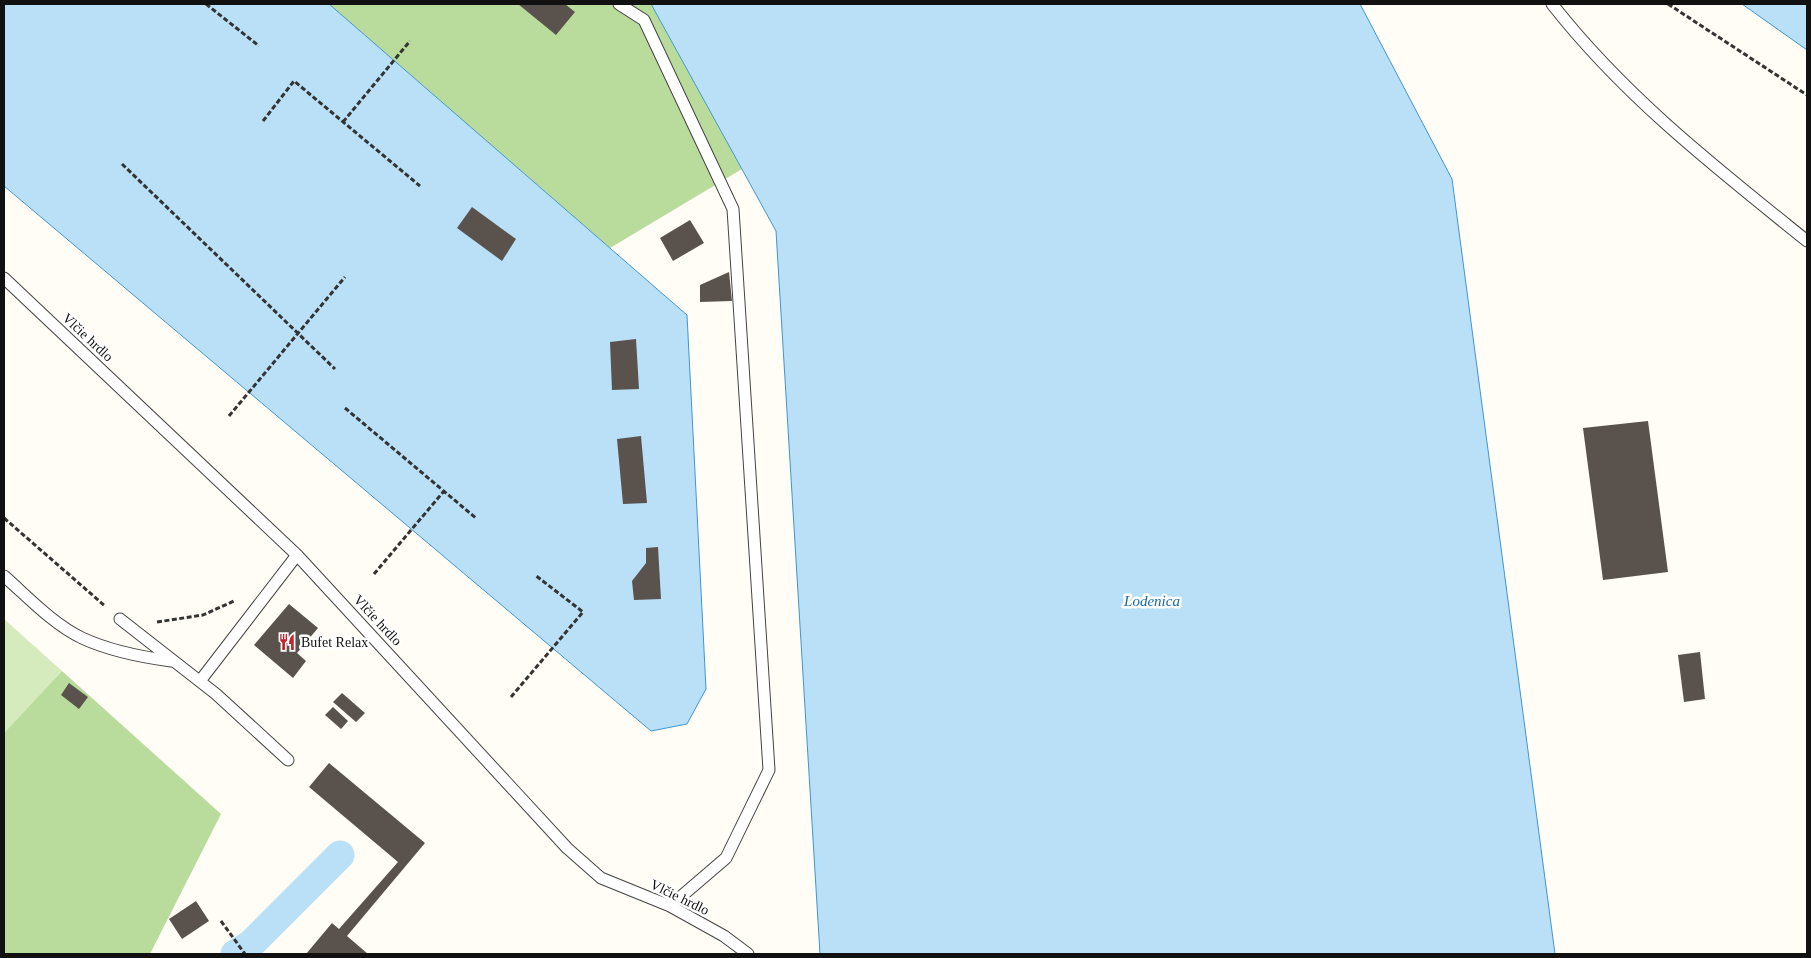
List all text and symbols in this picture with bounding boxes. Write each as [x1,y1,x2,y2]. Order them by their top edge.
street label: Vlčie hrdlo [59,310,116,364]
street label: Vlčie hrdlo [351,592,405,649]
water label: Lodenica [1123,593,1180,609]
restaurant icon: Bufet Relax [277,632,297,652]
place label: Bufet Relax [301,635,368,650]
street label: Vlčie hrdlo [648,877,712,918]

